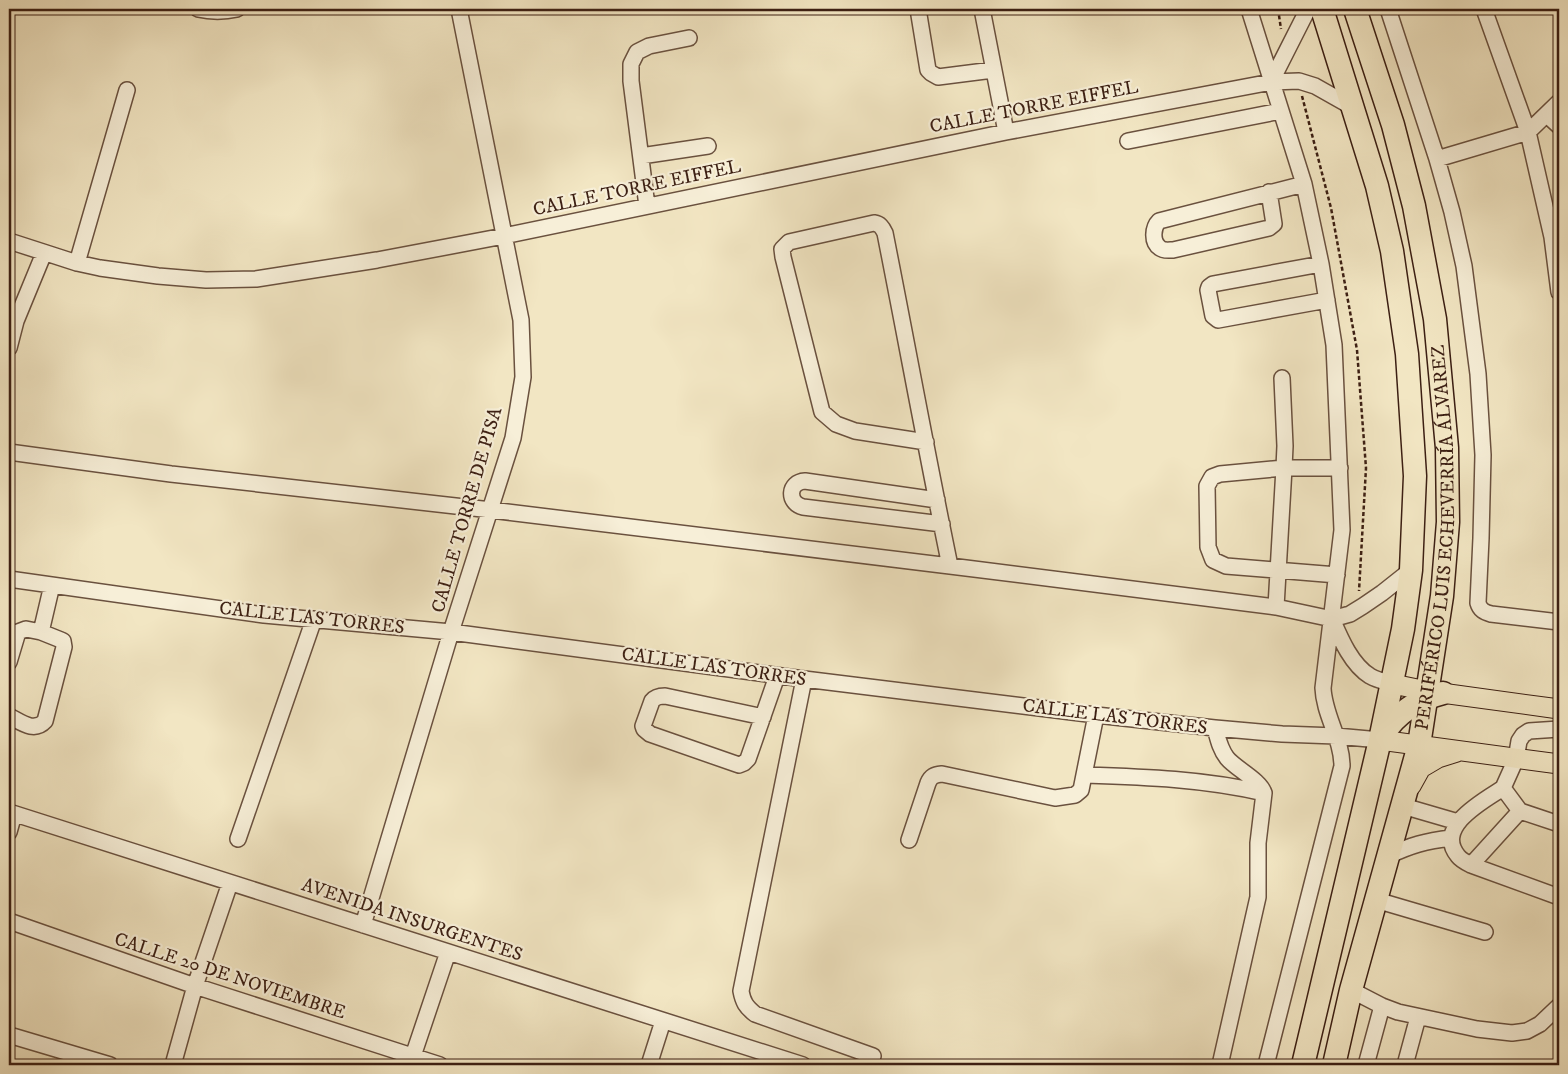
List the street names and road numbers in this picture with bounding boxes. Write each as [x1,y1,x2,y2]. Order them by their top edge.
street label: CALLE TORRE EIFFEL [928,75,1140,138]
street label: CALLE TORRE EIFFEL [531,155,743,221]
street label: PERIFÉRICO LUIS ECHEVERRÍA ÁLVAREZ [1410,344,1460,732]
street label: CALLE TORRE DE PISA [427,404,508,615]
street label: CALLE LAS TORRES [218,597,406,639]
street label: CALLE LAS TORRES [620,643,808,691]
street label: CALLE LAS TORRES [1021,694,1209,740]
street label: AVENIDA INSURGENTES [299,873,526,967]
street label: CALLE 20 DE NOVIEMBRE [111,928,349,1024]

